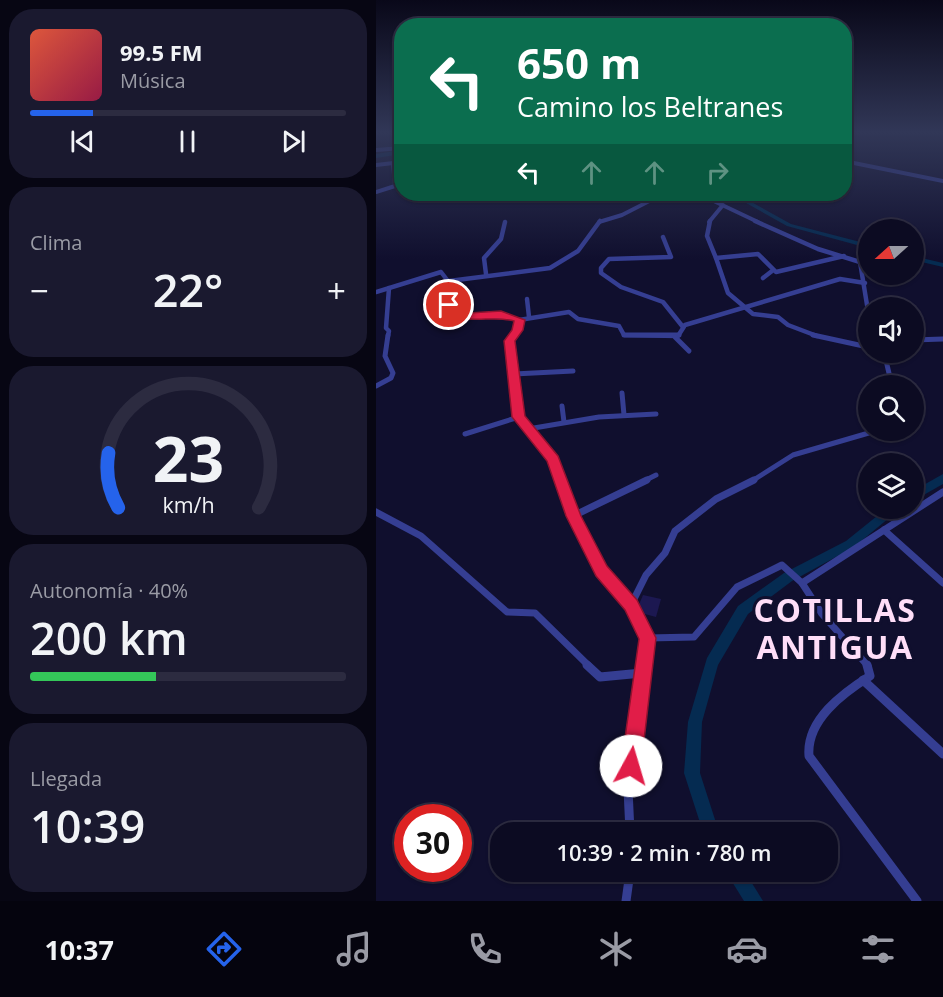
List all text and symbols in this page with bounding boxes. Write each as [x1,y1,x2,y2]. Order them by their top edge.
text: 650 m [517,34,641,91]
text: 99.5 FM [120,37,203,67]
icon: left [418,42,496,120]
text: Música [120,67,186,94]
text: Camino los Beltranes [517,88,783,125]
icon: previous [66,125,99,158]
icon: pause [171,125,204,158]
icon: next [277,125,310,158]
icon: left [512,156,545,189]
icon: ahead [575,156,608,189]
icon: ahead [638,156,671,189]
icon: right [701,156,734,189]
north arrow [858,219,924,285]
map controls [858,219,924,519]
text: Clima [30,229,82,256]
text: 22° [153,259,223,320]
text: − [30,268,49,313]
text: + [327,268,346,313]
pin [423,279,474,330]
icon: arrive [432,288,465,321]
button: sound [858,297,924,363]
button: search [858,375,924,441]
text: 23 [152,415,224,500]
button: layers [858,453,924,519]
text: km/h [162,490,214,519]
text: Autonomía · 40% [30,577,188,604]
district label: COTILLAS ANTIGUA [754,588,916,668]
text: 200 km [30,607,188,668]
position arrow [599,734,663,798]
text: Llegada [30,765,102,792]
text: 10:39 [30,795,145,856]
speed limit sign: 30 [394,804,472,882]
text: 10:39 · 2 min · 780 m [556,837,772,867]
icon: directions [203,928,245,970]
icon: music [333,928,375,970]
icon: phone [464,928,506,970]
icon: climate [595,928,637,970]
icon: car [726,928,768,970]
icon: filters [857,928,899,970]
text: 10:37 [44,931,114,968]

